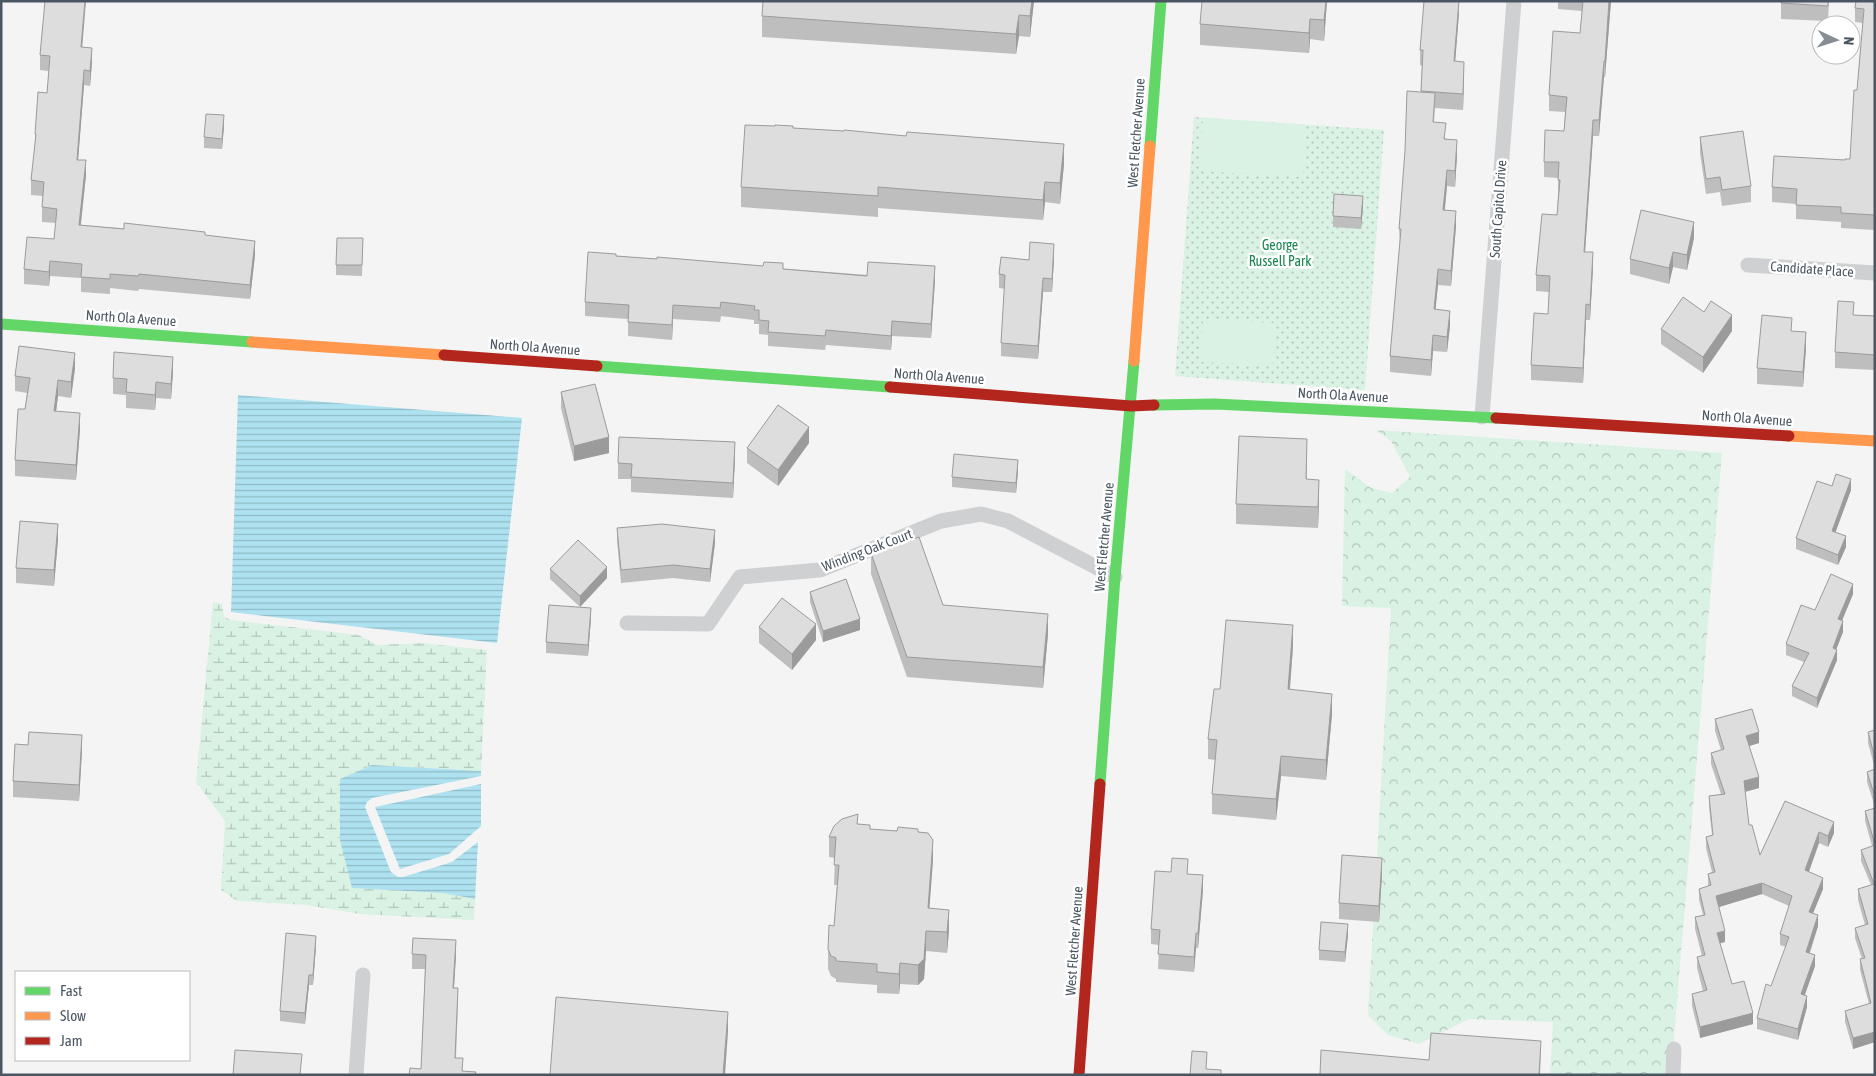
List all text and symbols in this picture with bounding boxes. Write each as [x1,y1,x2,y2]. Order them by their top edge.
north arrow [1811,15,1861,65]
text: N [1841,36,1857,46]
street label: West Fletcher Avenue [1124,78,1148,188]
street label: South Capitol Drive [1487,160,1509,258]
park label: George Russell Park [1249,237,1311,269]
street label: Candidate Place [1770,258,1854,280]
street label: North Ola Avenue [85,307,177,329]
street label: North Ola Avenue [489,336,581,358]
street label: North Ola Avenue [893,365,985,387]
street label: North Ola Avenue [1297,385,1389,405]
street label: North Ola Avenue [1701,407,1793,429]
street label: West Fletcher Avenue [1091,482,1117,592]
street label: Winding Oak Court [820,525,914,575]
street label: West Fletcher Avenue [1062,886,1086,996]
legend [15,971,190,1061]
text: Fast [60,982,82,999]
text: Slow [60,1007,86,1024]
text: Jam [60,1032,83,1049]

